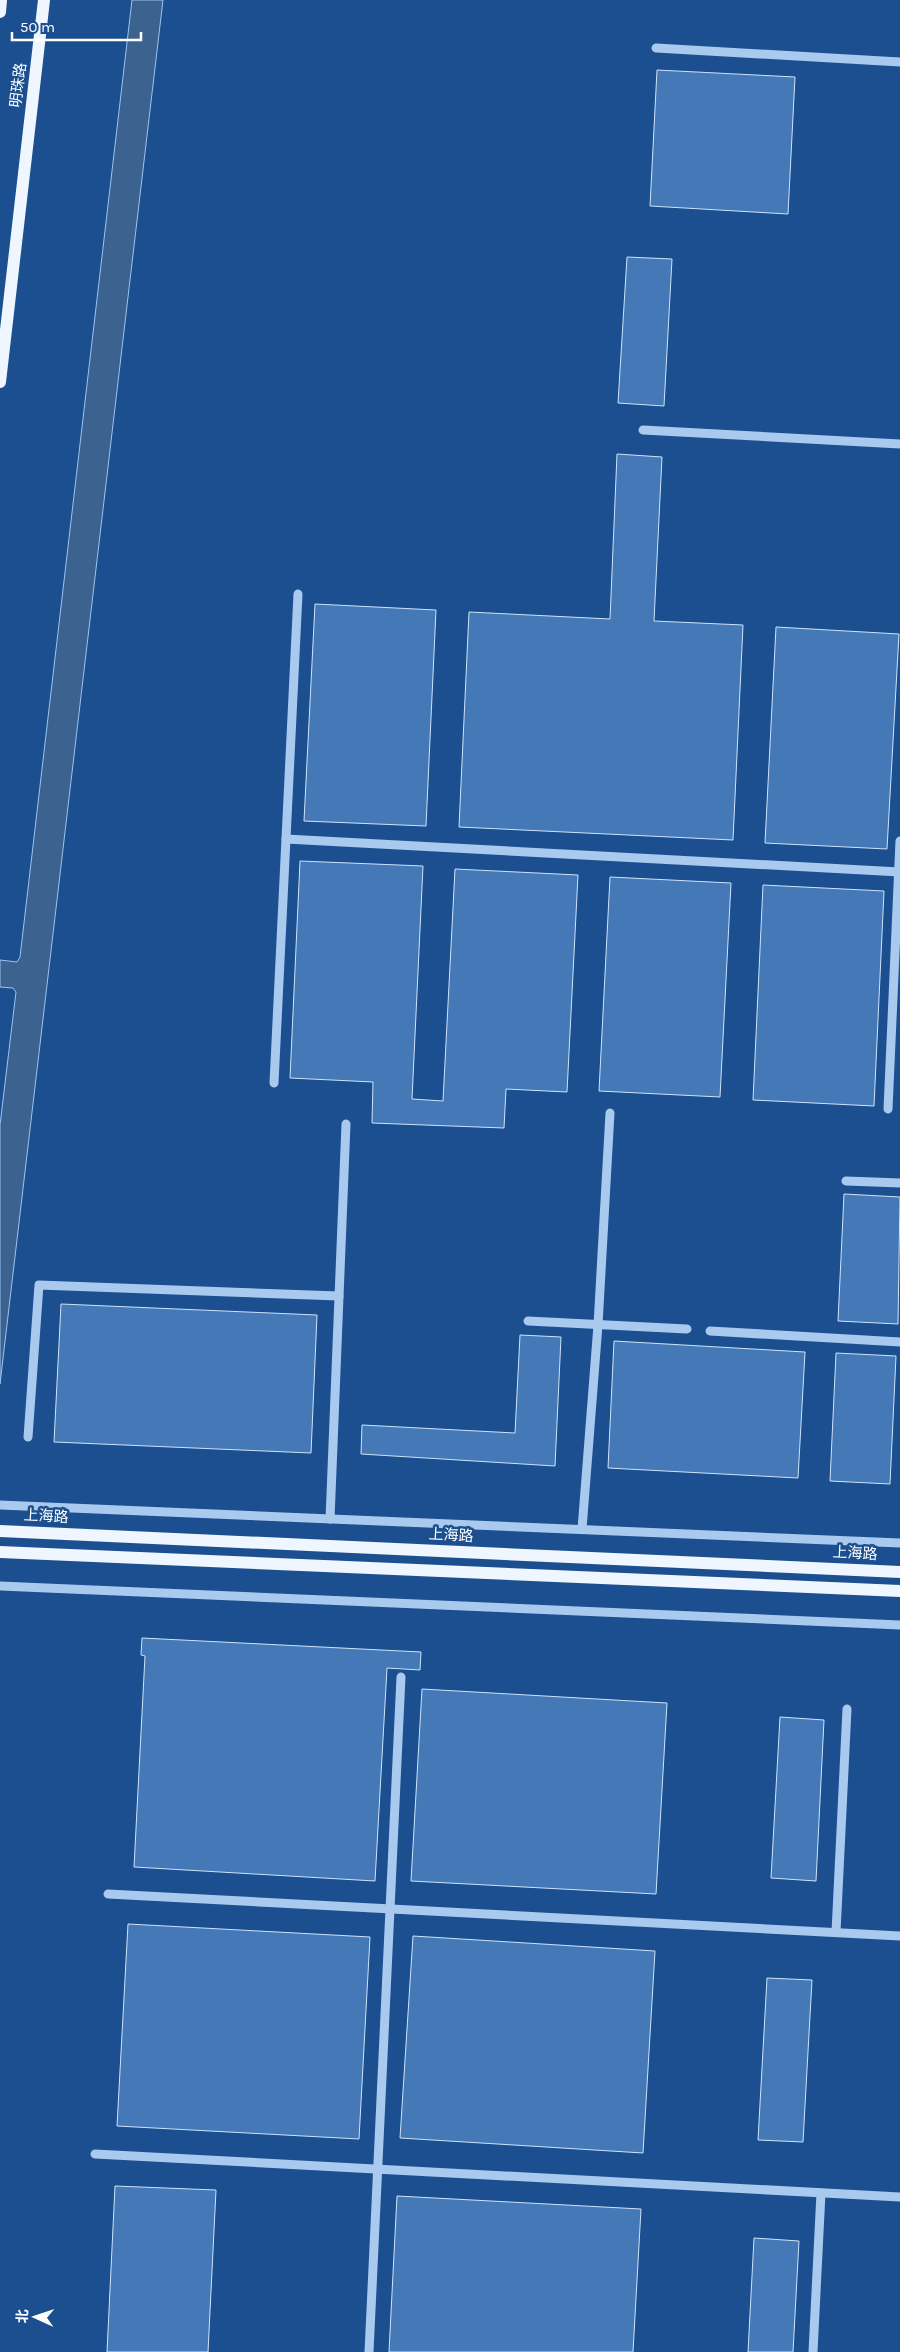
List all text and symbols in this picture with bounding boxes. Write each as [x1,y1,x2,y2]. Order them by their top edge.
scale bar [12,10,141,42]
text: 50 m [20,18,55,36]
street label: 明珠路 [6,62,30,108]
street label: 上海路 [23,1506,69,1526]
street label: 上海路 [428,1525,474,1545]
street label: 上海路 [832,1543,878,1563]
north arrow [10,2292,60,2342]
text: 北 [14,2309,31,2324]

